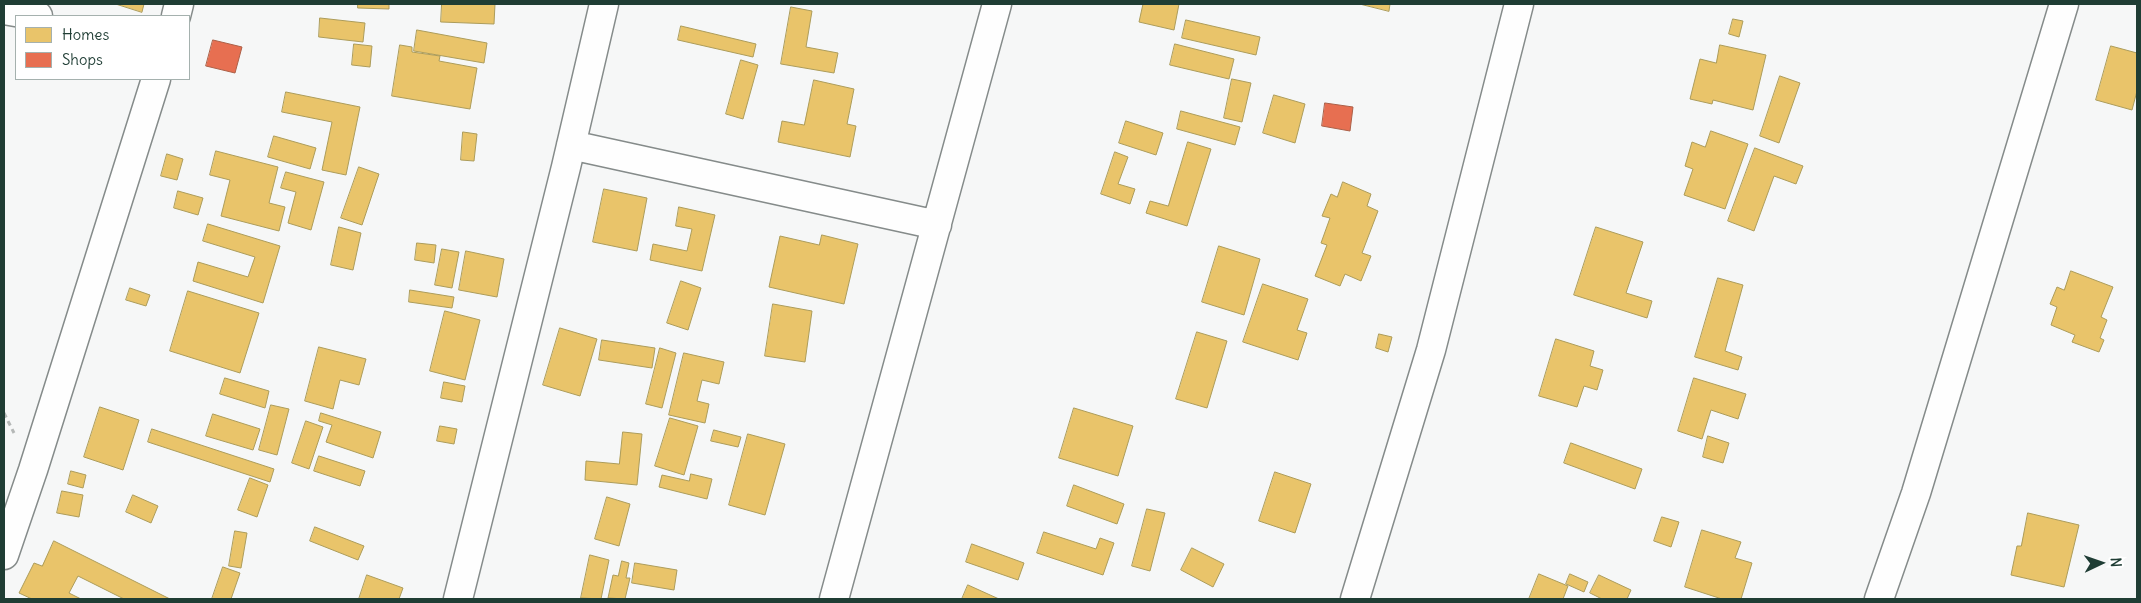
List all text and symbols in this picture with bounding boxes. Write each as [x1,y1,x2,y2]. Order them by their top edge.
legend [15,15,190,80]
text: Homes [62,25,109,44]
text: Shops [62,50,103,69]
north arrow [2076,538,2126,588]
text: N [2107,557,2125,568]

